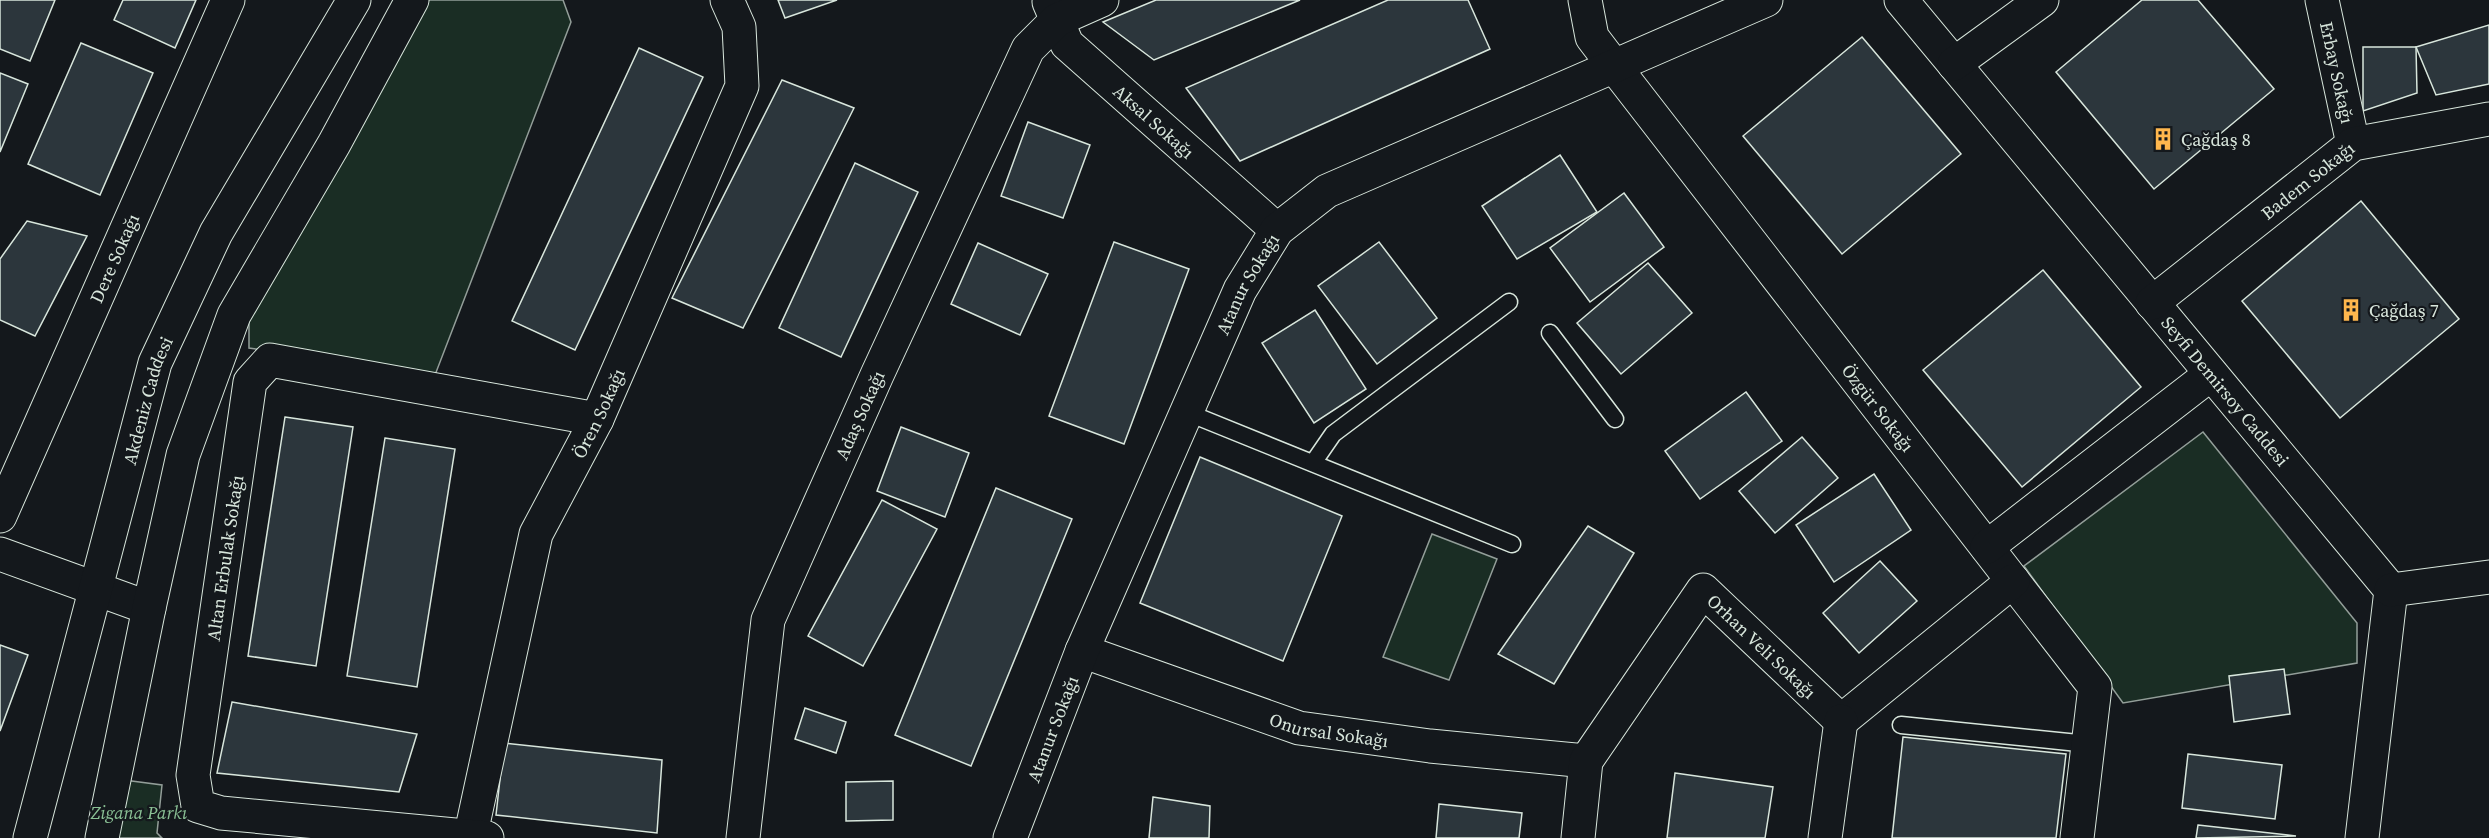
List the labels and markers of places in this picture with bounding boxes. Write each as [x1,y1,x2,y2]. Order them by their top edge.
building icon: Çağdaş 8 [2150,126,2176,152]
place label: Çağdaş 8 [2181,127,2251,152]
building icon: Çağdaş 7 [2338,297,2364,323]
place label: Çağdaş 7 [2369,298,2439,323]

